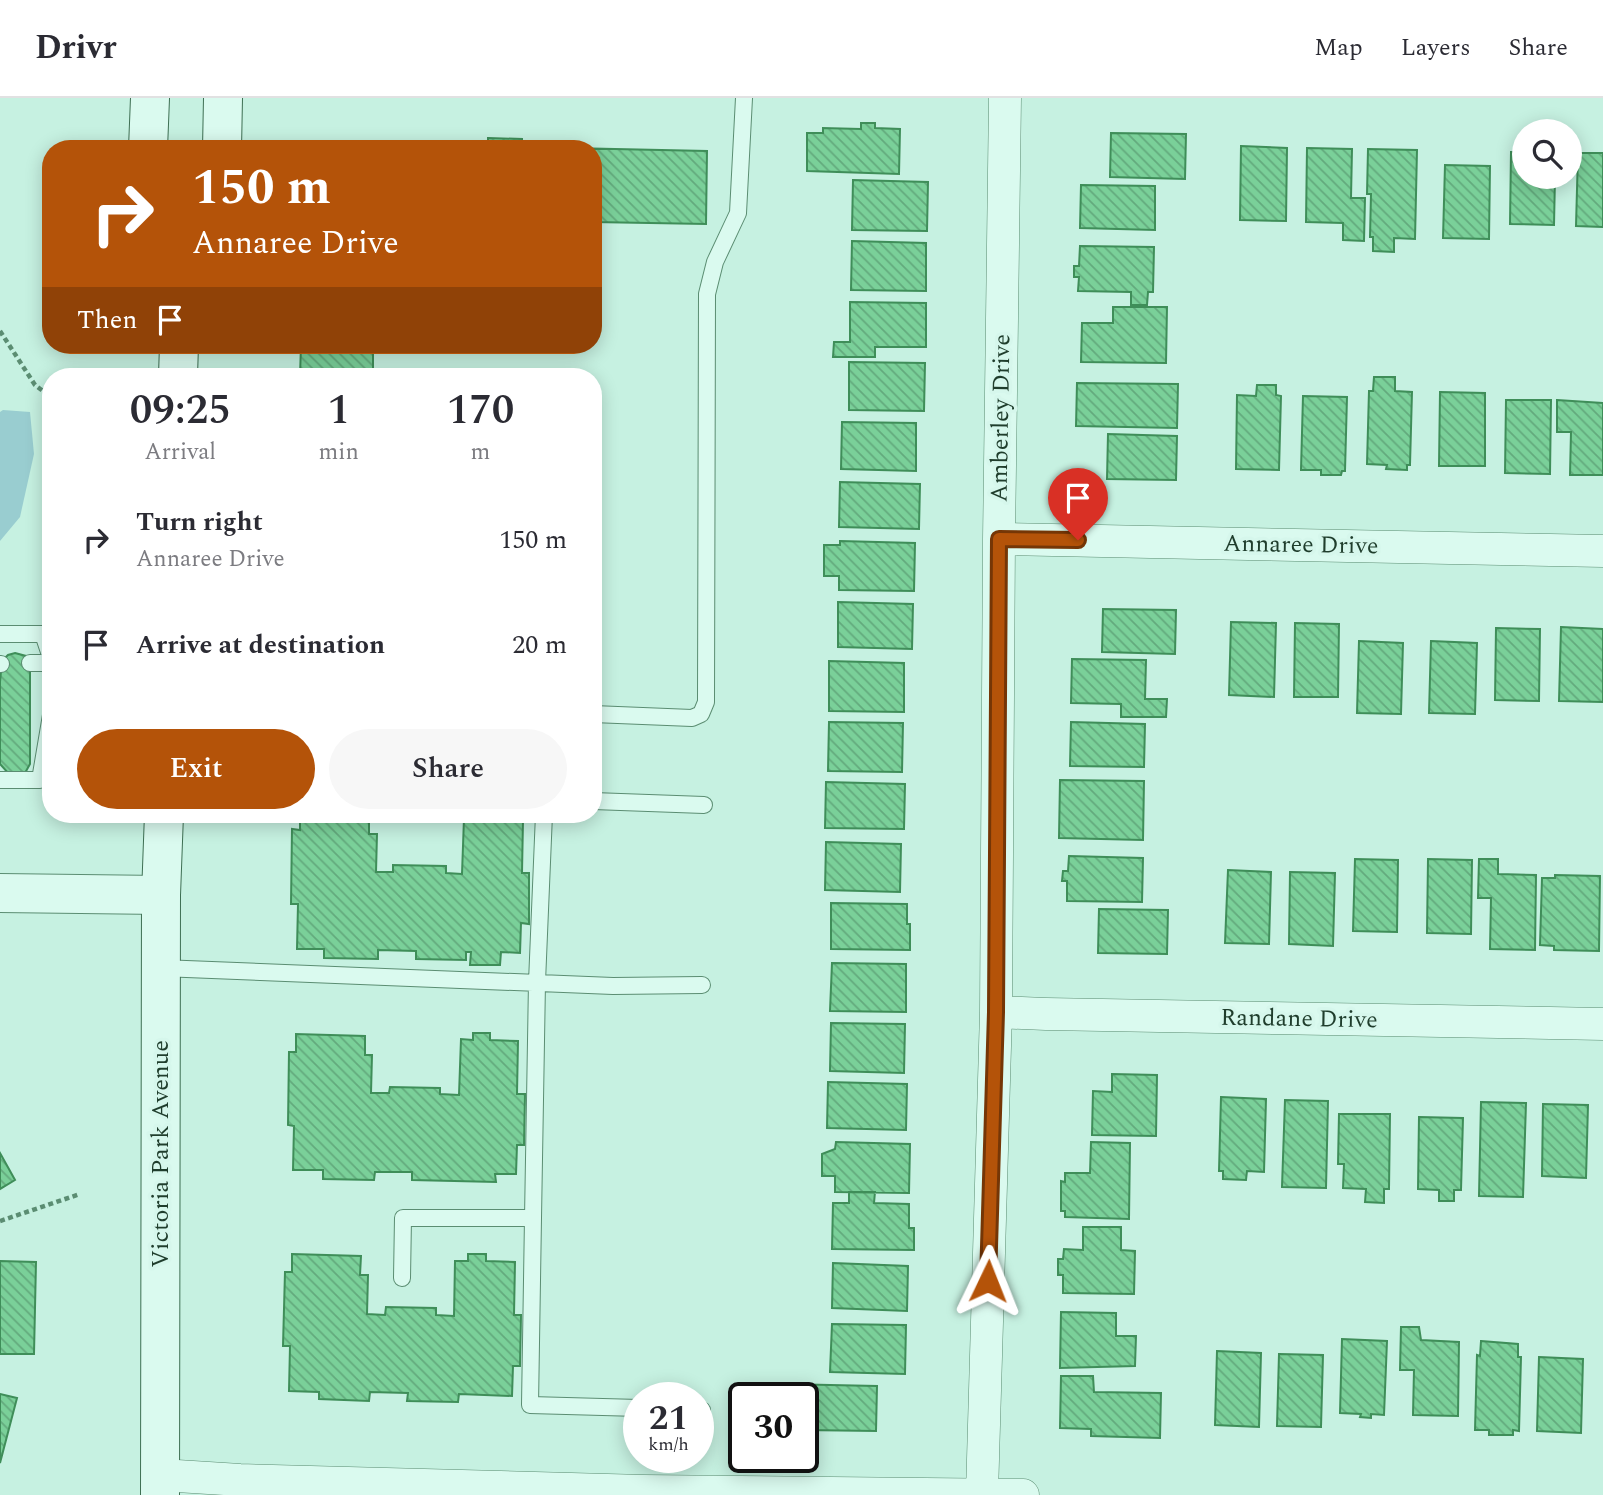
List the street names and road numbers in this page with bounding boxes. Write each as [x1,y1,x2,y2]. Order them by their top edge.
street label: Amberley Drive [982,334,1020,502]
street label: Annaree Drive [1223,526,1379,564]
street label: Randane Drive [1220,1000,1378,1038]
street label: Victoria Park Avenue [143,1040,179,1268]

